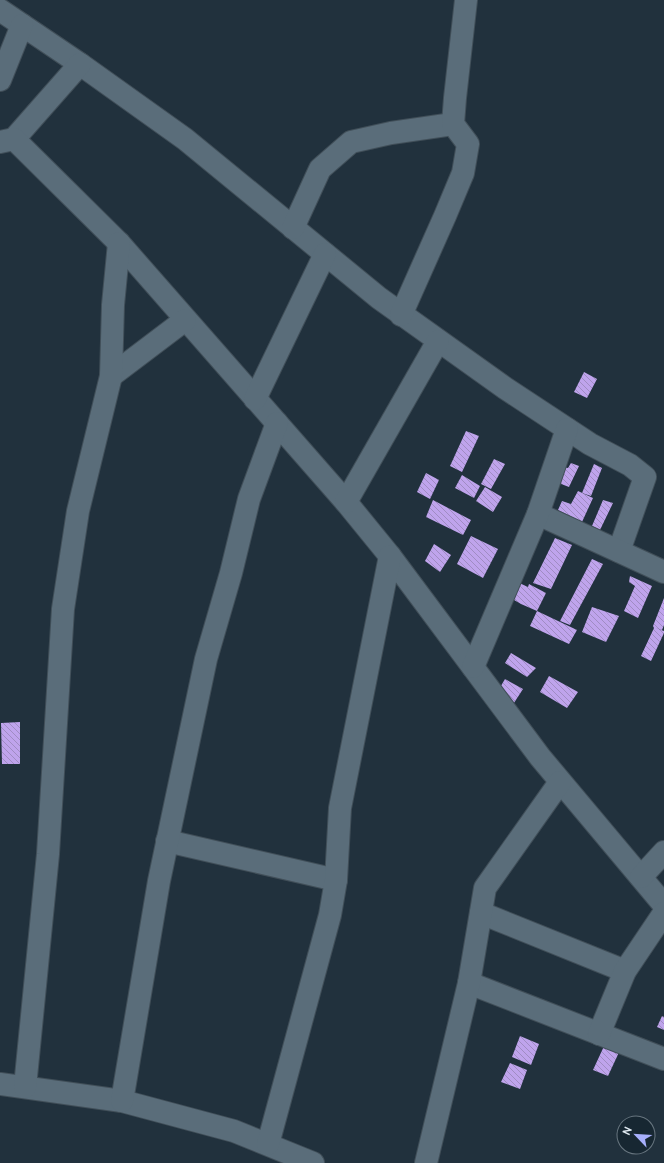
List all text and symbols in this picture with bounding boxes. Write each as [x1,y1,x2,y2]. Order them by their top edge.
north arrow [616,1115,656,1155]
text: N [619,1124,635,1137]

